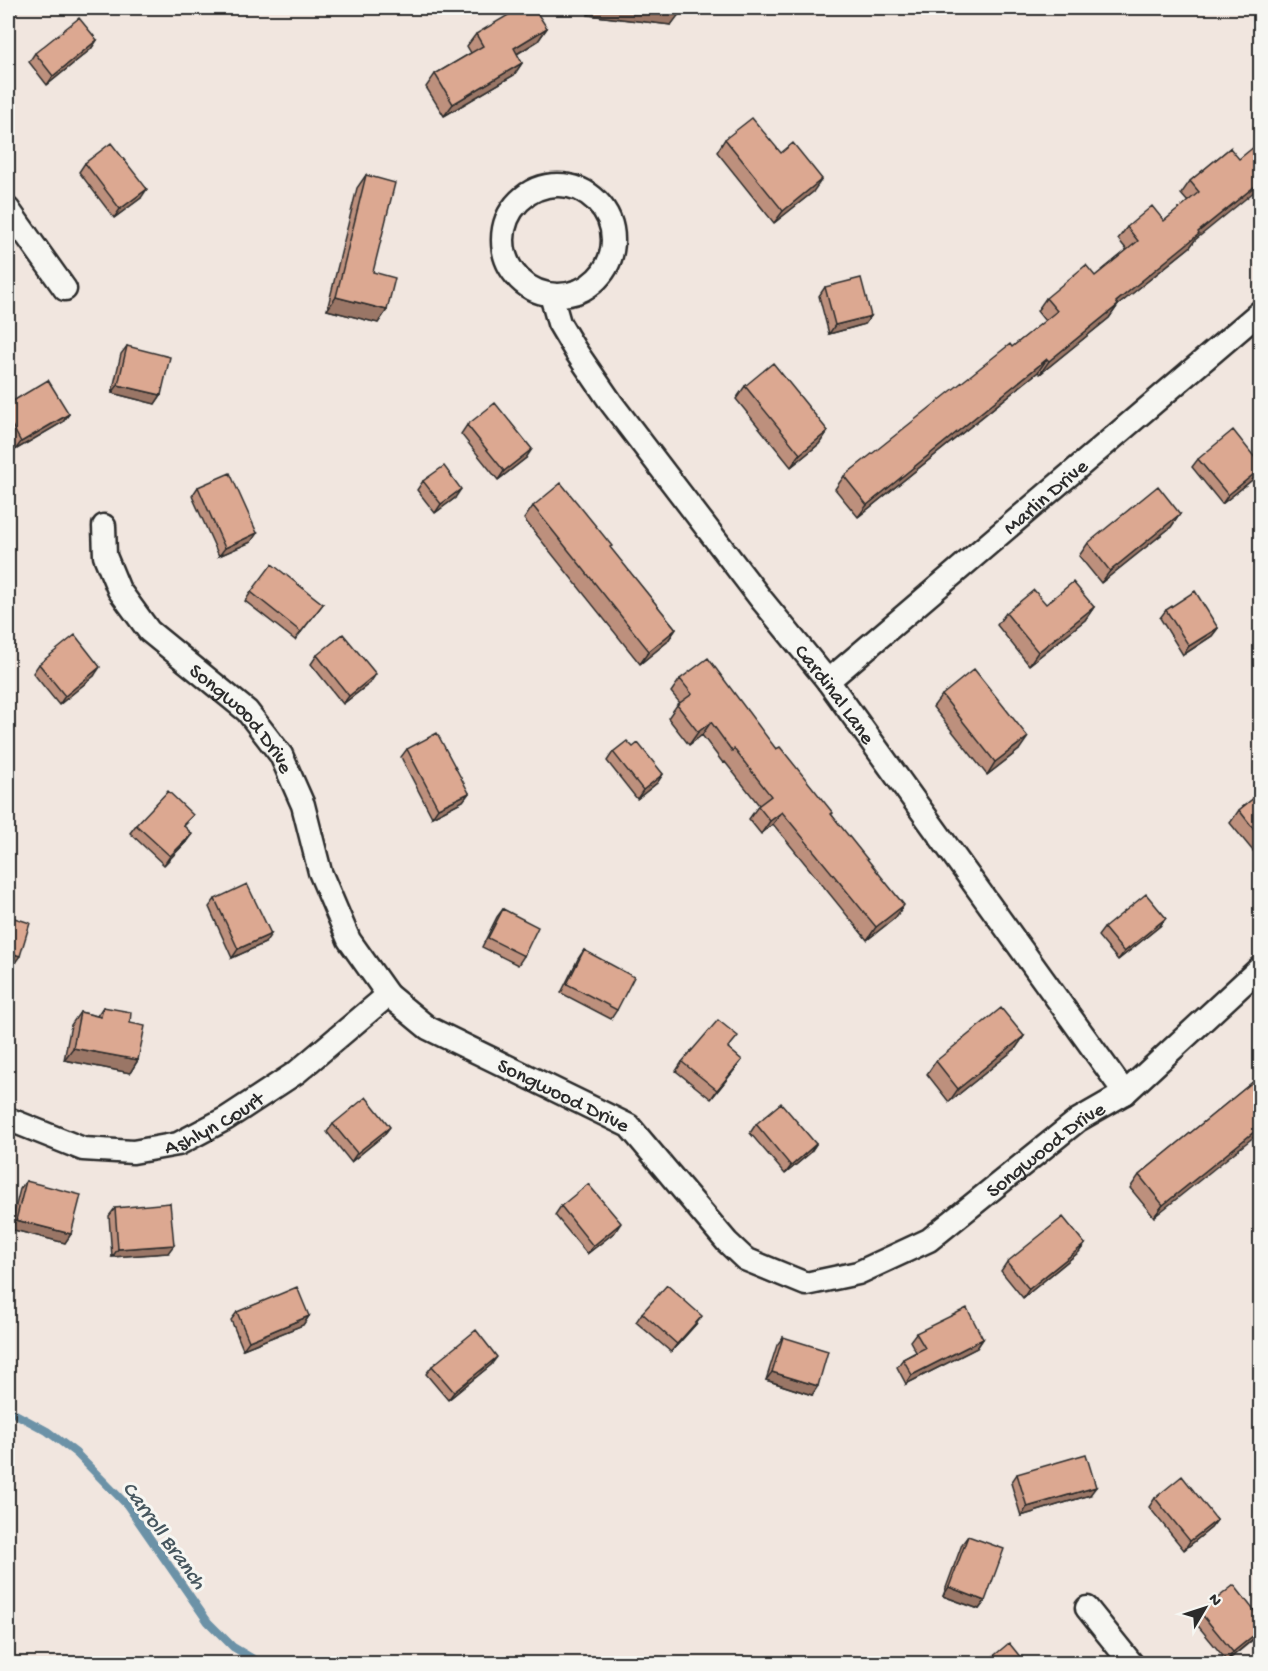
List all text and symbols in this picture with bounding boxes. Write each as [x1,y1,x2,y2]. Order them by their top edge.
street label: Marlin Drive [999,455,1095,542]
street label: Cardinal Lane [787,641,879,751]
street label: Songwood Drive [183,660,297,779]
street label: Songwood Drive [492,1055,634,1141]
street label: Ashlyn Court [163,1087,272,1162]
street label: Songwood Drive [982,1098,1112,1205]
water label: Carroll Branch [115,1477,211,1596]
north arrow [1175,1578,1235,1638]
text: N [1203,1591,1225,1611]

